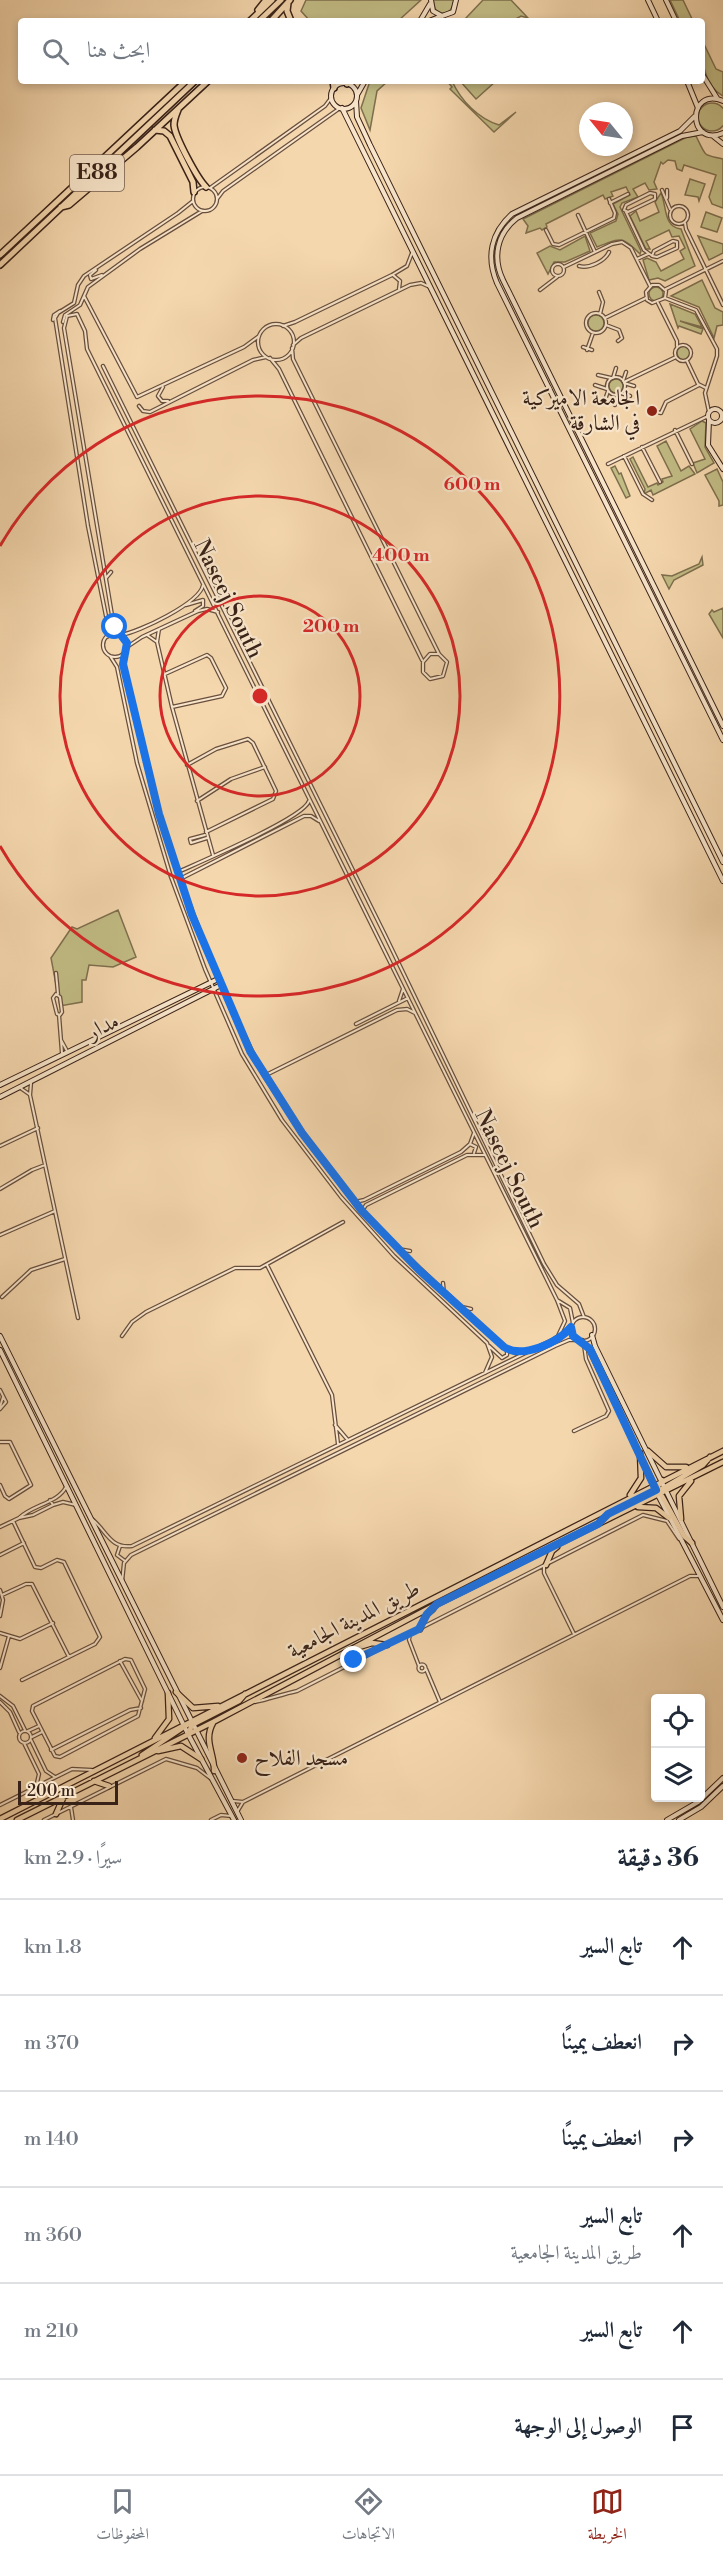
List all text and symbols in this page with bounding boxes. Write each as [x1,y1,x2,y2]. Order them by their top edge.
search box [18,18,705,84]
icon: search [39,35,72,68]
text: ابحث هنا [87,37,150,64]
north arrow [579,102,633,156]
road number: E88 [70,155,124,191]
place label: الجامعة الاميركية في الشارقة [522,385,640,441]
marker: الجامعة الاميركية في الشارقة [645,404,659,418]
text: 600 m [444,473,501,496]
street label: Naseej South [187,535,269,663]
text: 400 m [372,544,430,567]
route start [101,613,127,639]
text: 200 m [303,615,360,638]
centre of rings [250,686,270,706]
street label: مدار [81,1008,124,1047]
street label: Naseej South [468,1105,550,1233]
street label: طريق المدينة الجامعية [283,1575,425,1665]
route end [340,1646,366,1672]
map controls [651,1694,705,1802]
button: locate [651,1694,705,1748]
place label: مسجد الفلاح [254,1745,348,1777]
button: layers [651,1748,705,1802]
marker: مسجد الفلاح [235,1751,249,1765]
scale bar [18,1778,118,1806]
text: 200 m [27,1781,75,1801]
text: 36 دقيقة [617,1842,699,1874]
text: سيرًا · 2.9 km [24,1846,122,1871]
icon: ahead [666,1931,699,1964]
text: تابع السير [581,1933,642,1960]
text: 1.8 km [24,1935,82,1960]
icon: right [666,2027,699,2060]
text: انعطف يمينًا [562,2029,642,2056]
text: 370 m [24,2031,79,2056]
icon: right [666,2123,699,2156]
text: انعطف يمينًا [562,2125,642,2152]
text: 140 m [24,2127,79,2152]
text: تابع السير [581,2203,642,2230]
icon: ahead [666,2219,699,2252]
text: 360 m [24,2223,82,2248]
text: طريق المدينة الجامعية [510,2241,642,2266]
icon: ahead [666,2315,699,2348]
text: تابع السير [581,2317,642,2344]
text: 210 m [24,2319,79,2344]
icon: arrive [666,2411,699,2444]
text: الوصول إلى الوجهة [514,2413,642,2440]
tab: المحفوظات [96,2485,149,2549]
tab: الاتجاهات [342,2485,395,2549]
tab: الخريطة [588,2485,627,2549]

